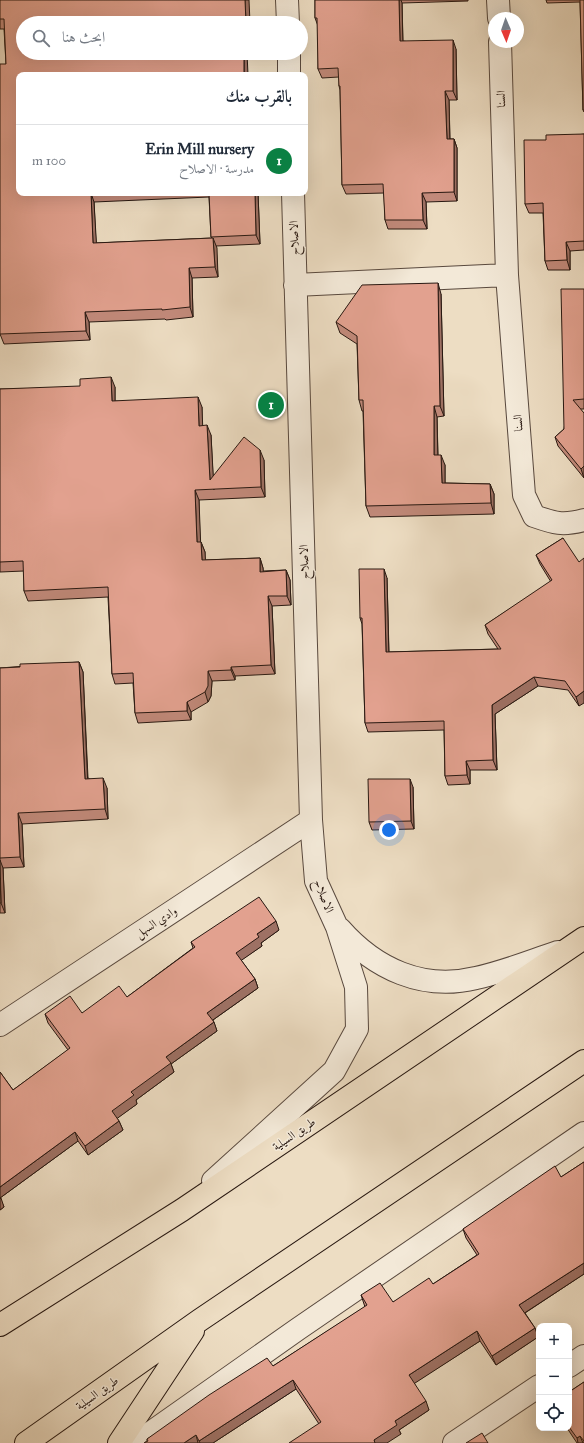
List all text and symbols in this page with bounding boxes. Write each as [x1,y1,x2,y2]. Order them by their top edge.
north arrow [488,12,524,48]
search box [16,16,308,60]
icon: search [30,27,52,49]
text: ابحث هنا [62,28,105,46]
text: بالقرب منك [226,86,292,107]
street label: السنا [494,90,508,108]
text: Erin Mill nursery [145,140,254,158]
text: 100 m [32,153,66,169]
text: 1 [276,153,282,169]
text: مدرسة · الاصلاح [179,161,254,177]
street label: الاصلاح [286,220,306,256]
pin: 1 [258,390,284,420]
street label: السنا [510,414,526,432]
street label: الاصلاح [296,544,316,580]
your location [379,820,399,840]
street label: الاصلاح [307,877,337,917]
street label: وادي السهل [132,903,181,943]
street label: طريق السيلية [270,1114,319,1154]
map controls [536,1323,572,1431]
button: + [536,1323,572,1359]
button: − [536,1359,572,1395]
street label: طريق السيلية [73,1373,122,1414]
button: locate [536,1395,572,1431]

